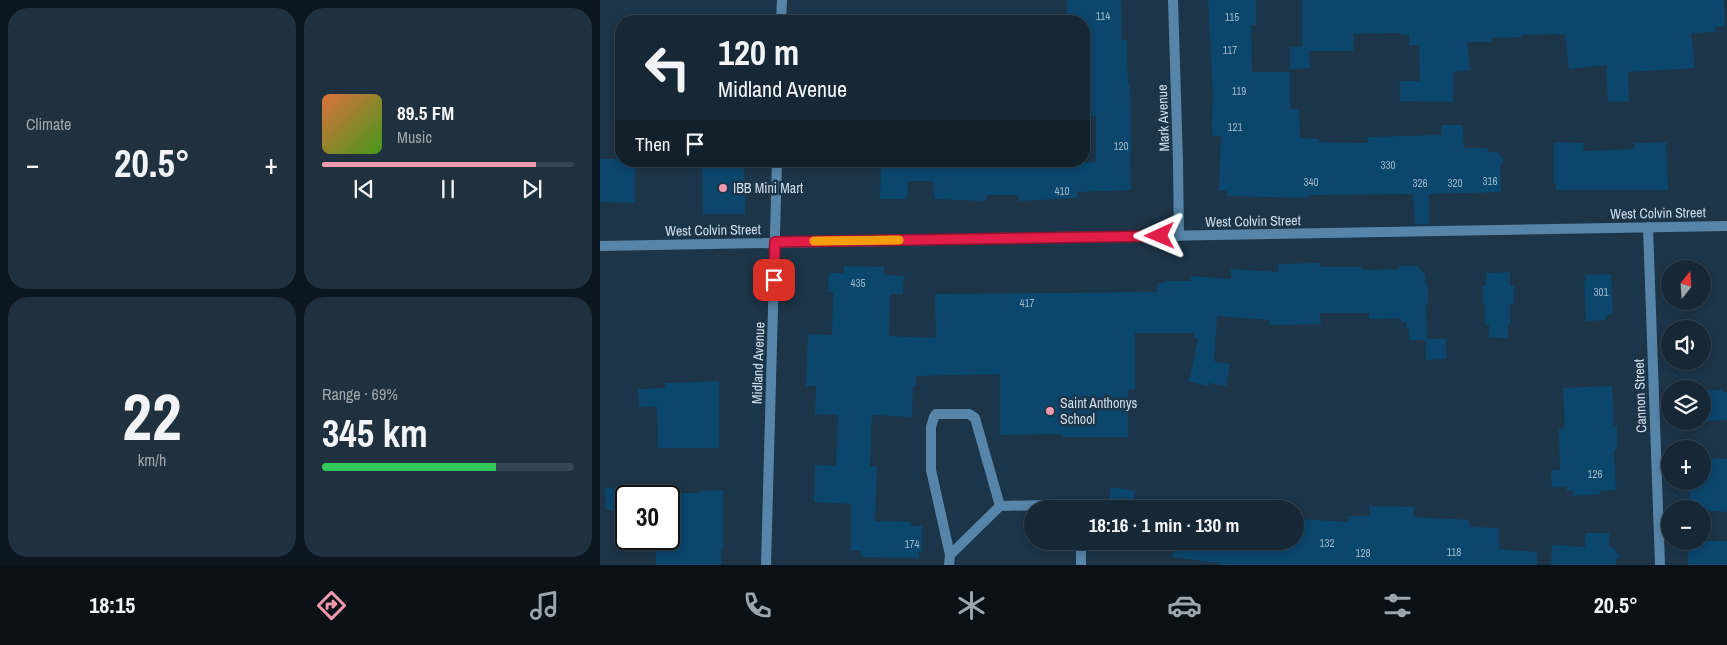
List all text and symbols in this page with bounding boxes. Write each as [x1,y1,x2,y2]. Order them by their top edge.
house number: 114 [1096,9,1110,23]
house number: 115 [1225,10,1239,24]
text: 120 m [718,29,799,76]
icon: left [635,35,700,100]
house number: 117 [1223,43,1237,57]
text: Midland Avenue [718,74,847,104]
street label: Mark Avenue [1153,84,1173,152]
house number: 119 [1232,84,1246,98]
text: 89.5 FM [397,100,454,126]
text: Climate [26,113,71,135]
house number: 121 [1227,120,1243,134]
text: Music [397,126,432,148]
icon: arrive [681,130,709,158]
text: Then [635,131,671,157]
text: 20.5° [114,138,190,189]
house number: 120 [1113,139,1129,153]
text: − [26,145,39,183]
text: + [265,145,278,183]
house number: 330 [1380,158,1396,172]
house number: 316 [1482,174,1498,188]
icon: previous [350,175,378,203]
icon: pause [434,175,462,203]
icon: next [518,175,546,203]
house number: 340 [1303,175,1319,189]
house number: 326 [1412,176,1428,190]
house number: 320 [1447,176,1463,190]
place label: IBB Mini Mart [733,179,803,197]
marker: IBB Mini Mart [717,182,729,194]
house number: 410 [1054,184,1070,198]
street label: West Colvin Street [1610,203,1706,223]
position arrow [1133,209,1185,261]
street label: West Colvin Street [1205,211,1301,231]
street label: West Colvin Street [665,220,761,240]
pin [753,259,795,301]
north arrow [1661,260,1711,310]
map controls [1661,260,1711,550]
icon: arrive [760,266,788,294]
house number: 435 [850,276,866,290]
house number: 301 [1593,285,1609,299]
house number: 417 [1019,296,1035,310]
button: sound [1661,320,1711,370]
street label: Midland Avenue [748,322,768,404]
street label: Cannon Street [1630,359,1650,433]
text: 22 [122,373,182,460]
button: layers [1661,380,1711,430]
text: Range · 69% [322,383,398,405]
place label: Saint Anthonys School [1060,394,1137,428]
marker: Saint Anthonys School [1044,405,1056,417]
text: 345 km [322,408,428,459]
button: + [1661,440,1711,490]
text: km/h [138,449,166,471]
house number: 126 [1587,467,1603,481]
speed limit sign: 30 [615,485,680,550]
button: − [1661,500,1711,550]
text: 18:16 · 1 min · 130 m [1089,512,1239,538]
house number: 132 [1319,536,1335,550]
house number: 174 [904,537,920,551]
house number: 118 [1447,545,1461,559]
house number: 128 [1355,546,1371,560]
icon: directions [314,588,349,623]
icon: music [527,588,562,623]
icon: phone [740,588,775,623]
icon: climate [954,588,989,623]
icon: car [1167,588,1202,623]
icon: filters [1380,588,1415,623]
text: 18:15 [89,590,135,620]
text: 20.5° [1594,590,1638,620]

